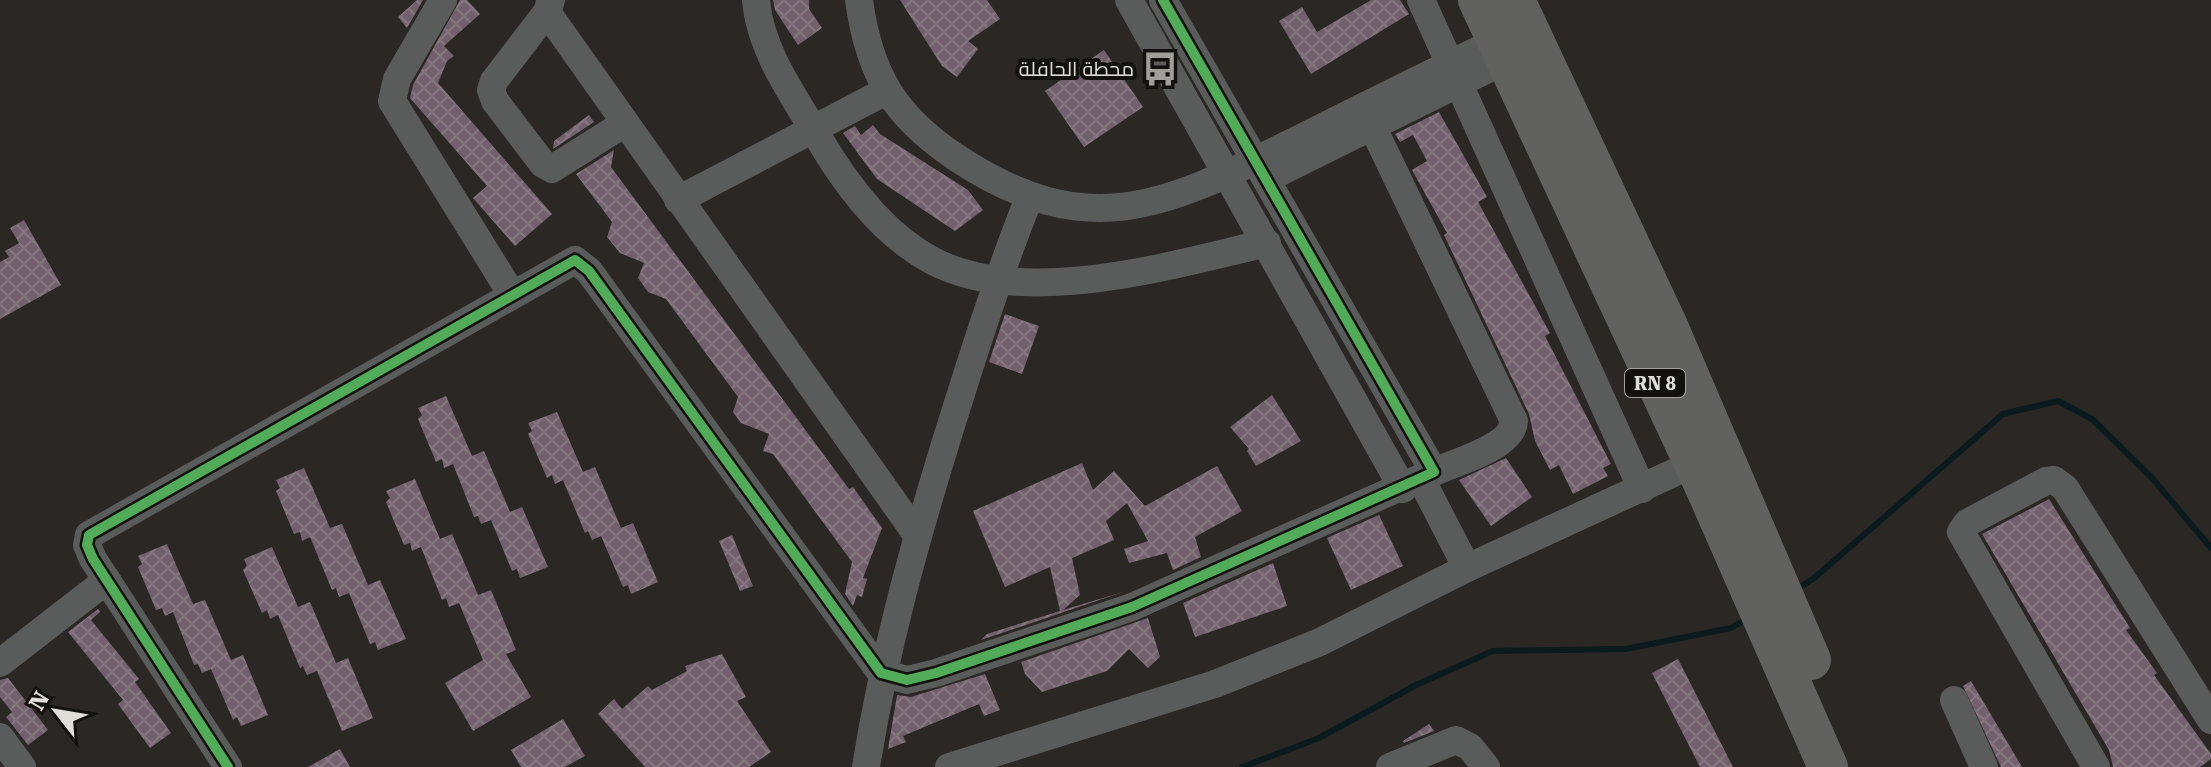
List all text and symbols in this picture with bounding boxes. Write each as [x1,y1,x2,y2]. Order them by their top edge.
bus stop icon: محطة الحافلة [1141,50,1179,88]
place label: محطة الحافلة [1019,57,1134,81]
road number: RN 8 [1625,369,1685,397]
north arrow [16,671,96,751]
text: N [24,687,54,715]

